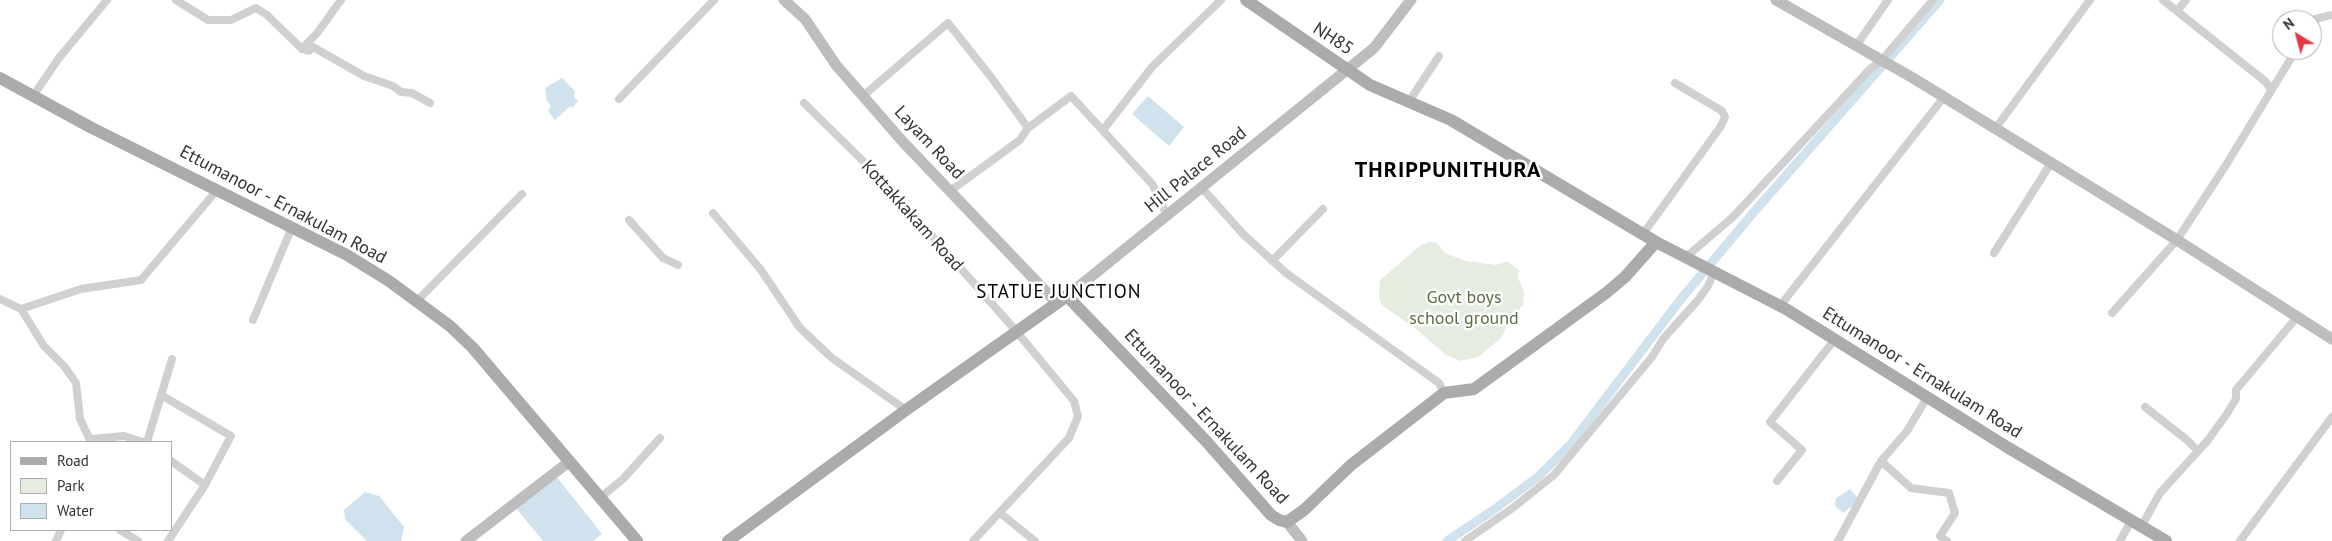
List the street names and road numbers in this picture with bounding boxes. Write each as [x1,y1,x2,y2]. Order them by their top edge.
street label: NH85 [1309,18,1357,60]
street label: Layam Road [889,102,969,184]
street label: Hill Palace Road [1141,122,1251,218]
street label: Ettumanoor - Ernakulam Road [176,141,390,269]
street label: Kottakkakam Road [856,156,968,276]
street label: Ettumanoor - Ernakulam Road [1818,303,2026,443]
street label: Ettumanoor - Ernakulam Road [1119,325,1293,509]

